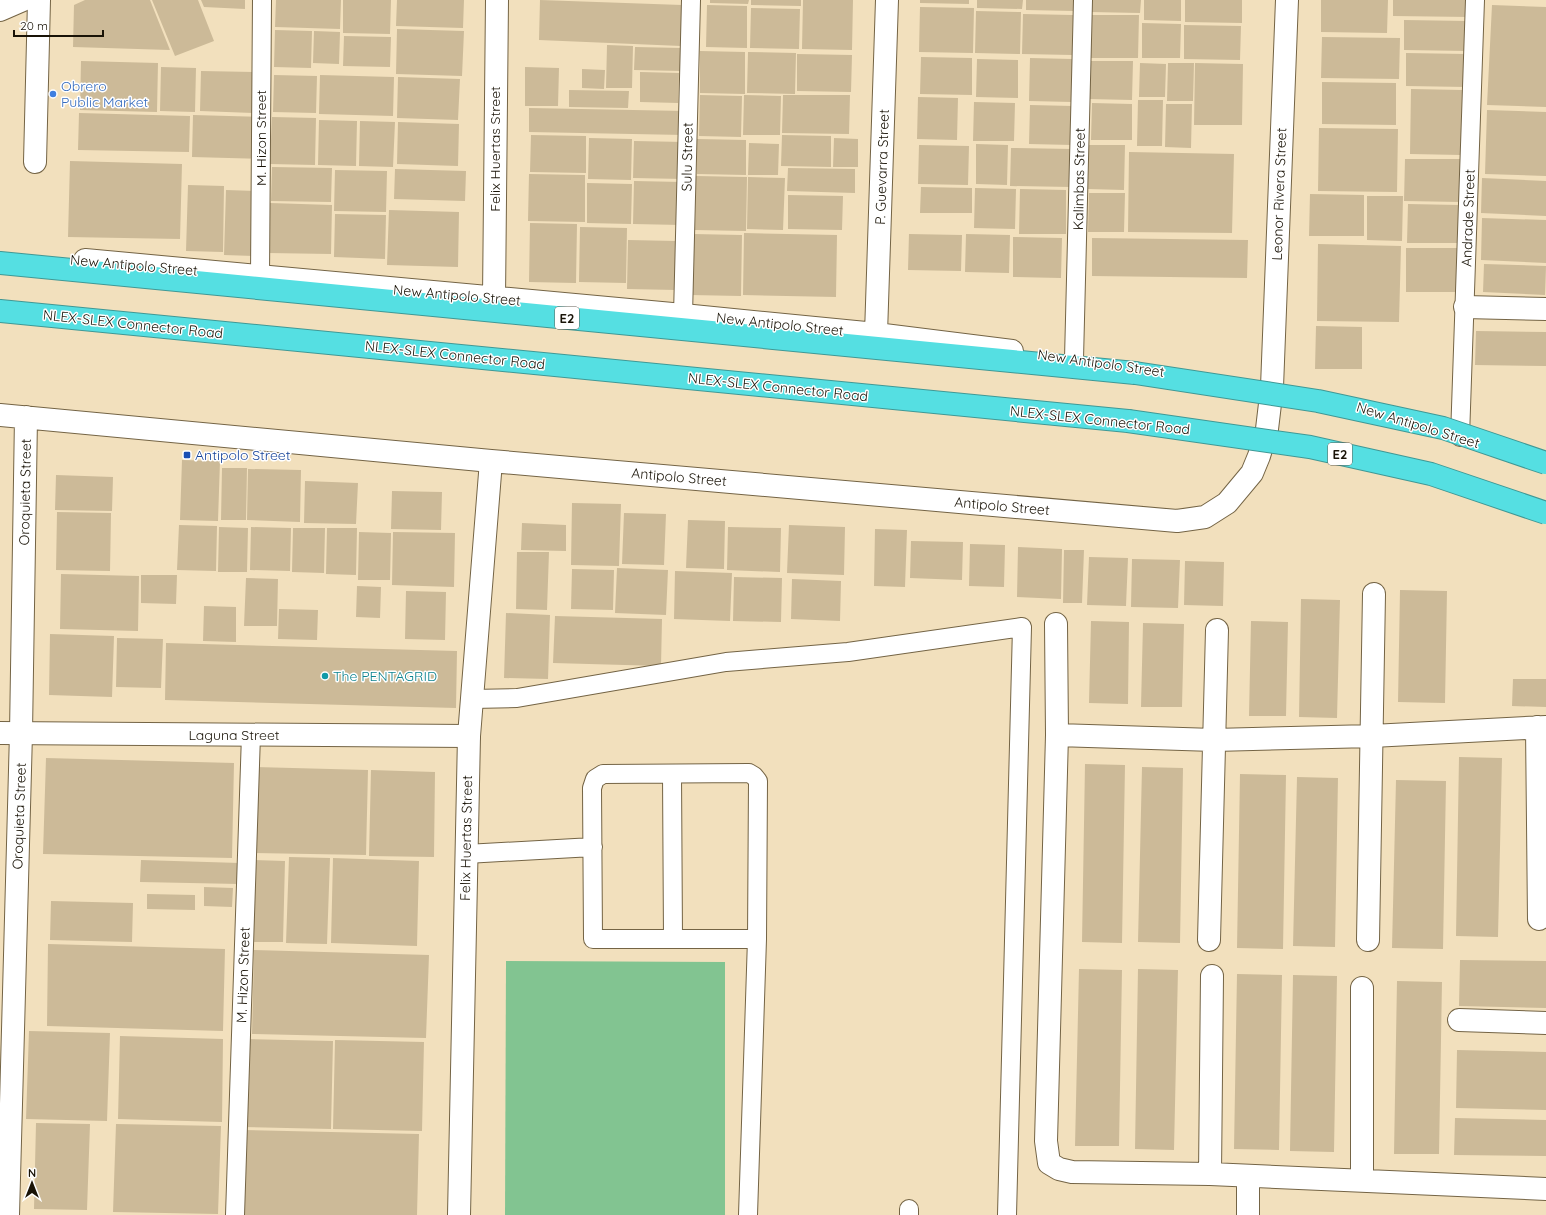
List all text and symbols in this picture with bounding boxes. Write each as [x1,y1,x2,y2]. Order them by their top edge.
scale bar [14,12,103,38]
text: 20 m [20,18,48,33]
place label: Obrero Public Market [61,77,149,111]
street label: Felix Huertas Street [486,86,504,212]
marker: Obrero Public Market [48,89,58,99]
street label: M. Hizon Street [252,90,270,186]
street label: P. Guevarra Street [871,109,893,225]
street label: Sulu Street [677,122,697,192]
street label: Kalimbas Street [1069,127,1089,230]
street label: Leonor Rivera Street [1268,127,1290,261]
street label: Andrade Street [1457,169,1479,267]
street label: New Antipolo Street [70,250,199,280]
street label: New Antipolo Street [393,280,522,310]
street label: NLEX-SLEX Connector Road [42,306,224,342]
road number: E2 [555,307,579,329]
street label: New Antipolo Street [715,308,845,340]
street label: NLEX-SLEX Connector Road [364,337,546,373]
street label: New Antipolo Street [1036,345,1166,381]
street label: NLEX-SLEX Connector Road [687,369,869,405]
street label: New Antipolo Street [1354,398,1482,452]
street label: NLEX-SLEX Connector Road [1009,402,1191,438]
street label: Oroquieta Street [15,438,35,546]
road number: E2 [1328,443,1352,465]
place label: Antipolo Street [195,446,291,464]
marker: Antipolo Street [182,450,192,460]
street label: Antipolo Street [631,464,728,490]
street label: Antipolo Street [954,493,1051,519]
place label: The PENTAGRID [333,667,437,685]
marker: The PENTAGRID [320,671,330,681]
street label: Laguna Street [188,726,280,744]
street label: Oroquieta Street [8,762,30,870]
street label: Felix Huertas Street [456,775,476,901]
street label: M. Hizon Street [232,926,254,1023]
north arrow [12,1163,52,1203]
text: N [28,1166,36,1180]

